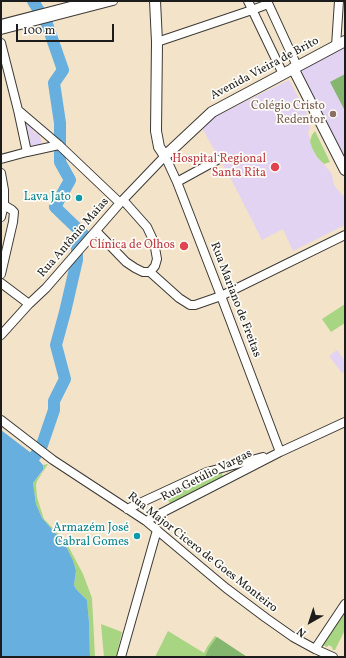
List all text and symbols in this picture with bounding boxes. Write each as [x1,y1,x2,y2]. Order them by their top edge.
scale bar [18,16,116,42]
text: 100 m [23,23,55,39]
street label: Avenida Vieira de Brito [208,34,322,104]
place label: Colégio Cristo Redentor [251,100,325,128]
marker: Colégio Cristo Redentor [328,109,338,119]
place label: Hospital Regional Santa Rita [172,153,266,181]
marker: Hospital Regional Santa Rita [269,161,281,173]
place label: Lava Jato [24,191,71,205]
marker: Lava Jato [74,193,84,203]
street label: Rua Antônio Maias [35,195,113,281]
place label: Clínica de Olhos [90,239,175,253]
marker: Clínica de Olhos [178,240,190,252]
street label: Rua Mariano de Freitas [206,240,264,360]
street label: Rua Getúlio Vargas [159,447,255,505]
street label: Rua Major Cicero de Goes Monteiro [124,490,280,616]
place label: Armazém José Cabral Gomes [53,522,129,550]
marker: Armazém José Cabral Gomes [132,531,142,541]
north arrow [290,602,330,642]
text: N [294,623,310,640]

